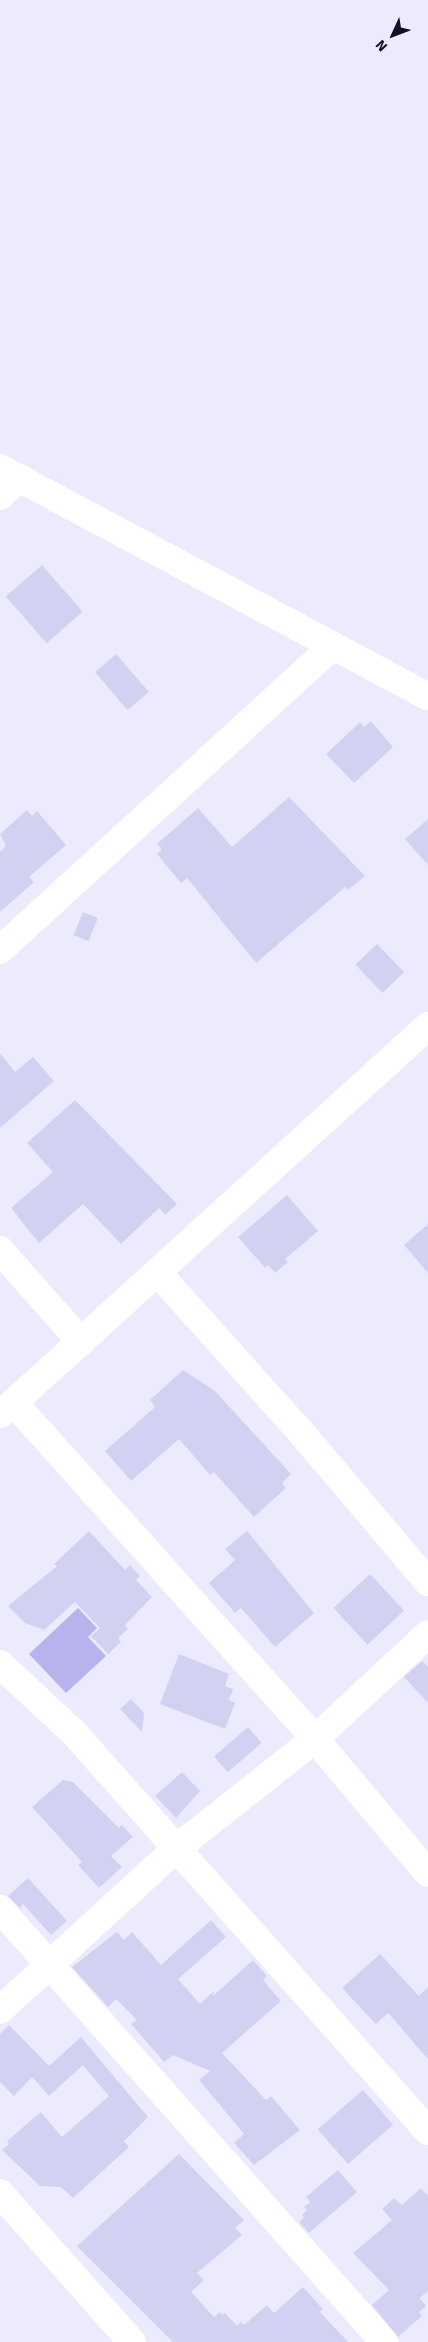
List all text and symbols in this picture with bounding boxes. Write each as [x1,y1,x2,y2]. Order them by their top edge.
north arrow [368,10,418,60]
text: N [372,36,391,55]

